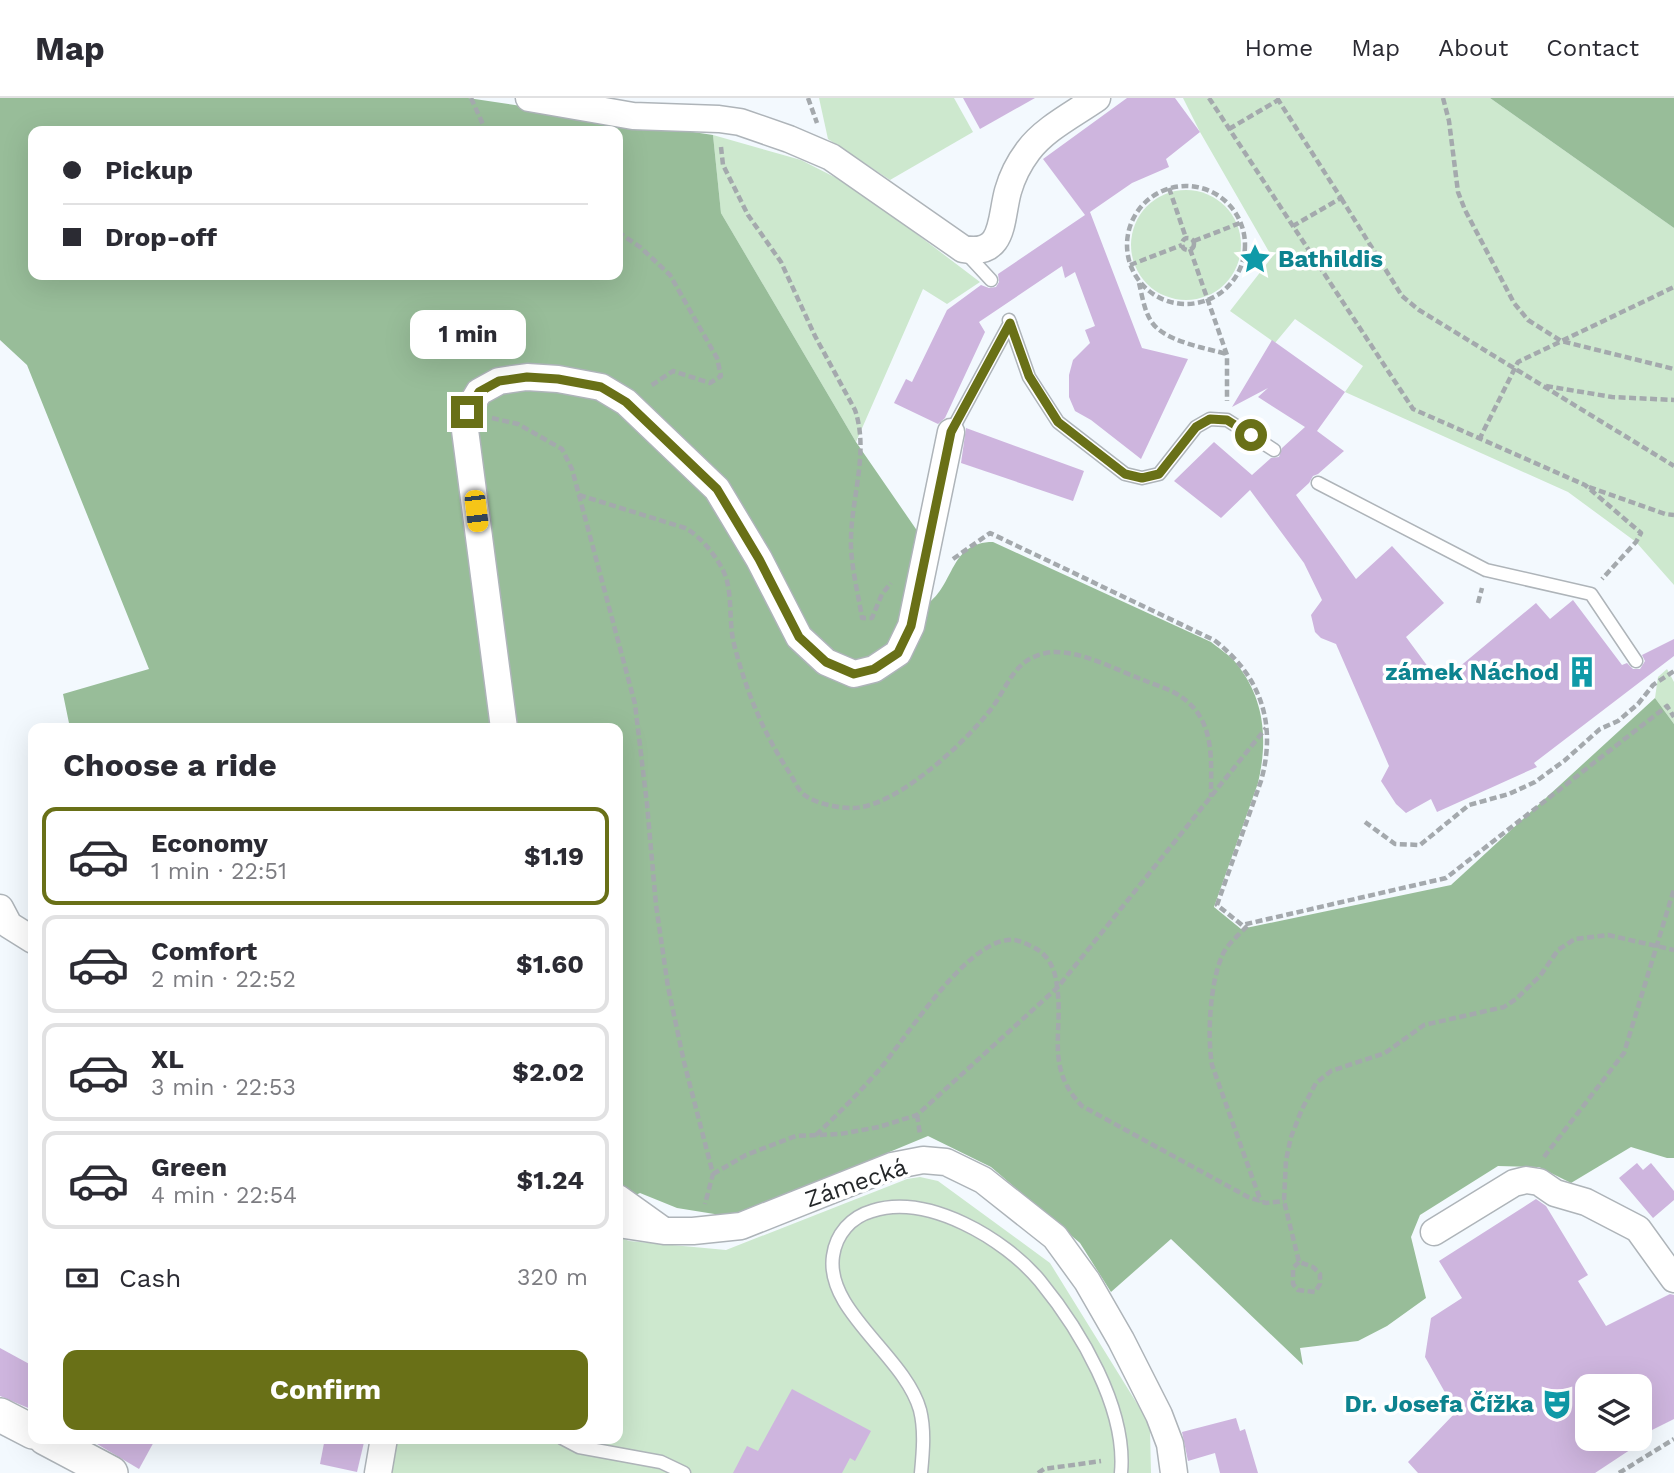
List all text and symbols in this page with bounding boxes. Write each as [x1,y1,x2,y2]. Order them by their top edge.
text: Map [35,29,105,68]
text: Home [1245,34,1313,62]
text: Map [1351,34,1400,62]
text: About [1438,34,1508,62]
text: Contact [1546,34,1639,62]
text: Pickup [105,155,193,185]
text: Drop-off [105,222,217,252]
place icon: Bathildis [1238,242,1272,276]
place label: Bathildis [1278,245,1383,273]
callout: 1 min [409,310,525,360]
text: 1 min [438,321,498,348]
route end [451,396,483,428]
route start [1235,419,1267,451]
car [464,489,489,533]
building icon: zámek Náchod [1565,655,1599,689]
place label: zámek Náchod [1385,658,1559,686]
text: Choose a ride [63,746,277,784]
icon: car [67,825,130,888]
text: Economy [151,828,268,858]
text: $1.19 [524,841,584,871]
text: 1 min · 22:51 [151,858,287,885]
icon: car [67,933,130,996]
text: Comfort [151,936,257,966]
text: $1.60 [516,949,584,979]
text: 2 min · 22:52 [151,966,296,993]
icon: car [67,1041,130,1104]
text: XL [151,1044,184,1074]
text: $2.02 [512,1057,584,1087]
text: 3 min · 22:53 [151,1074,296,1101]
icon: car [67,1149,130,1212]
text: Green [151,1152,227,1182]
street label: Zámecká [801,1153,911,1213]
text: $1.24 [517,1165,584,1195]
text: 4 min · 22:54 [151,1182,297,1209]
icon: cash [63,1259,101,1297]
text: Cash [119,1263,181,1293]
text: 320 m [517,1264,588,1291]
button: Confirm [63,1350,588,1430]
map controls [1575,1374,1652,1451]
button: layers [1575,1374,1652,1451]
theatre icon: Dr. Josefa Čížka [1540,1387,1574,1421]
place label: Dr. Josefa Čížka [1344,1390,1534,1418]

